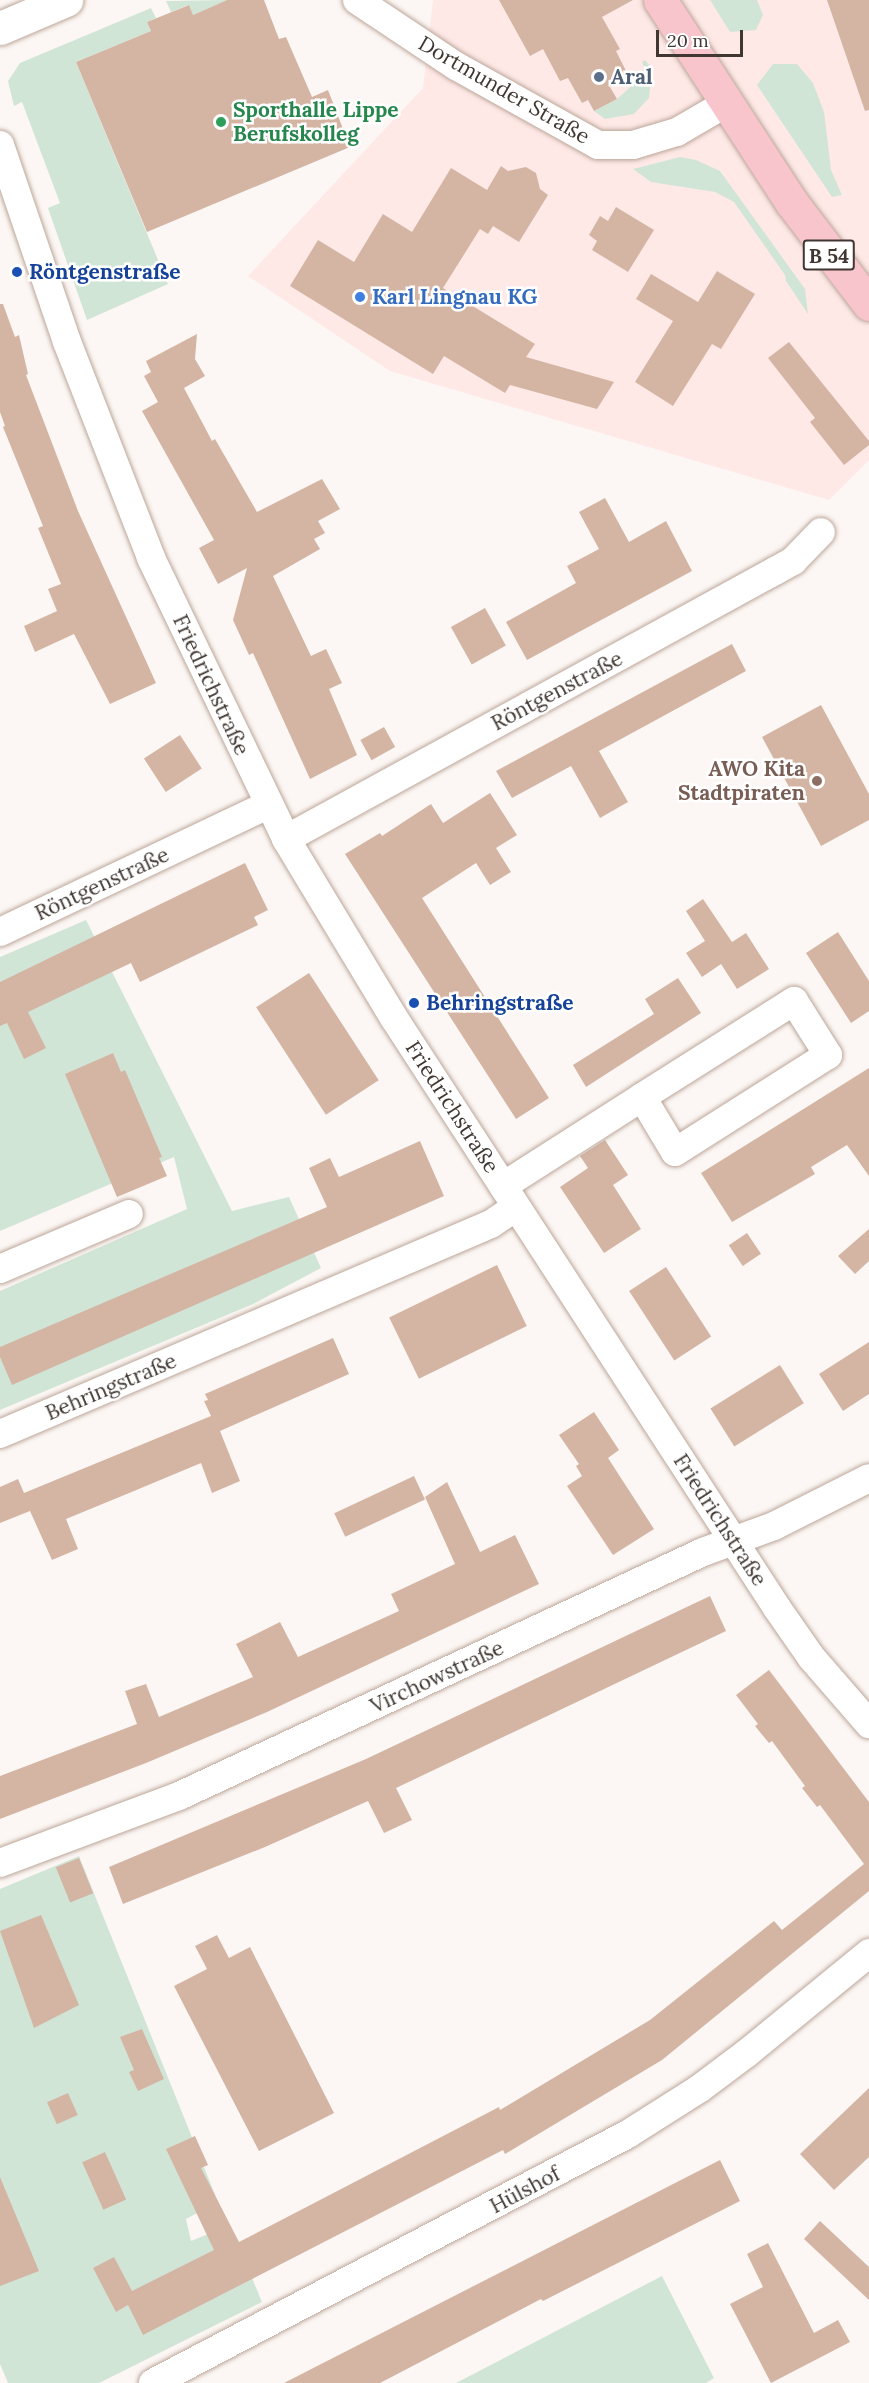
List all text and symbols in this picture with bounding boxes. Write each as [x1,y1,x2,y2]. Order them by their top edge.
scale bar [659,18,746,56]
text: 20 m [667,29,709,52]
street label: Dortmunder Straße [414,31,594,149]
place label: Aral [611,64,652,90]
marker: Aral [592,70,606,84]
place label: Sporthalle Lippe Berufskolleg [233,97,399,147]
marker: Sporthalle Lippe Berufskolleg [214,115,228,129]
road number: B 54 [802,238,856,272]
place label: Röntgenstraße [29,259,181,285]
marker: Röntgenstraße [10,265,24,279]
place label: Karl Lingnau KG [372,284,537,310]
marker: Karl Lingnau KG [353,290,367,304]
street label: Friedrichstraße [167,611,255,759]
street label: Röntgenstraße [487,646,627,736]
place label: AWO Kita Stadtpiraten [678,756,805,806]
marker: AWO Kita Stadtpiraten [810,774,824,788]
street label: Röntgenstraße [31,842,173,926]
place label: Behringstraße [426,990,573,1016]
marker: Behringstraße [407,996,421,1010]
street label: Friedrichstraße [400,1036,504,1178]
street label: Behringstraße [42,1348,180,1426]
street label: Friedrichstraße [668,1449,772,1591]
street label: Virchowstraße [366,1635,508,1719]
street label: Hülshof [486,2161,564,2219]

